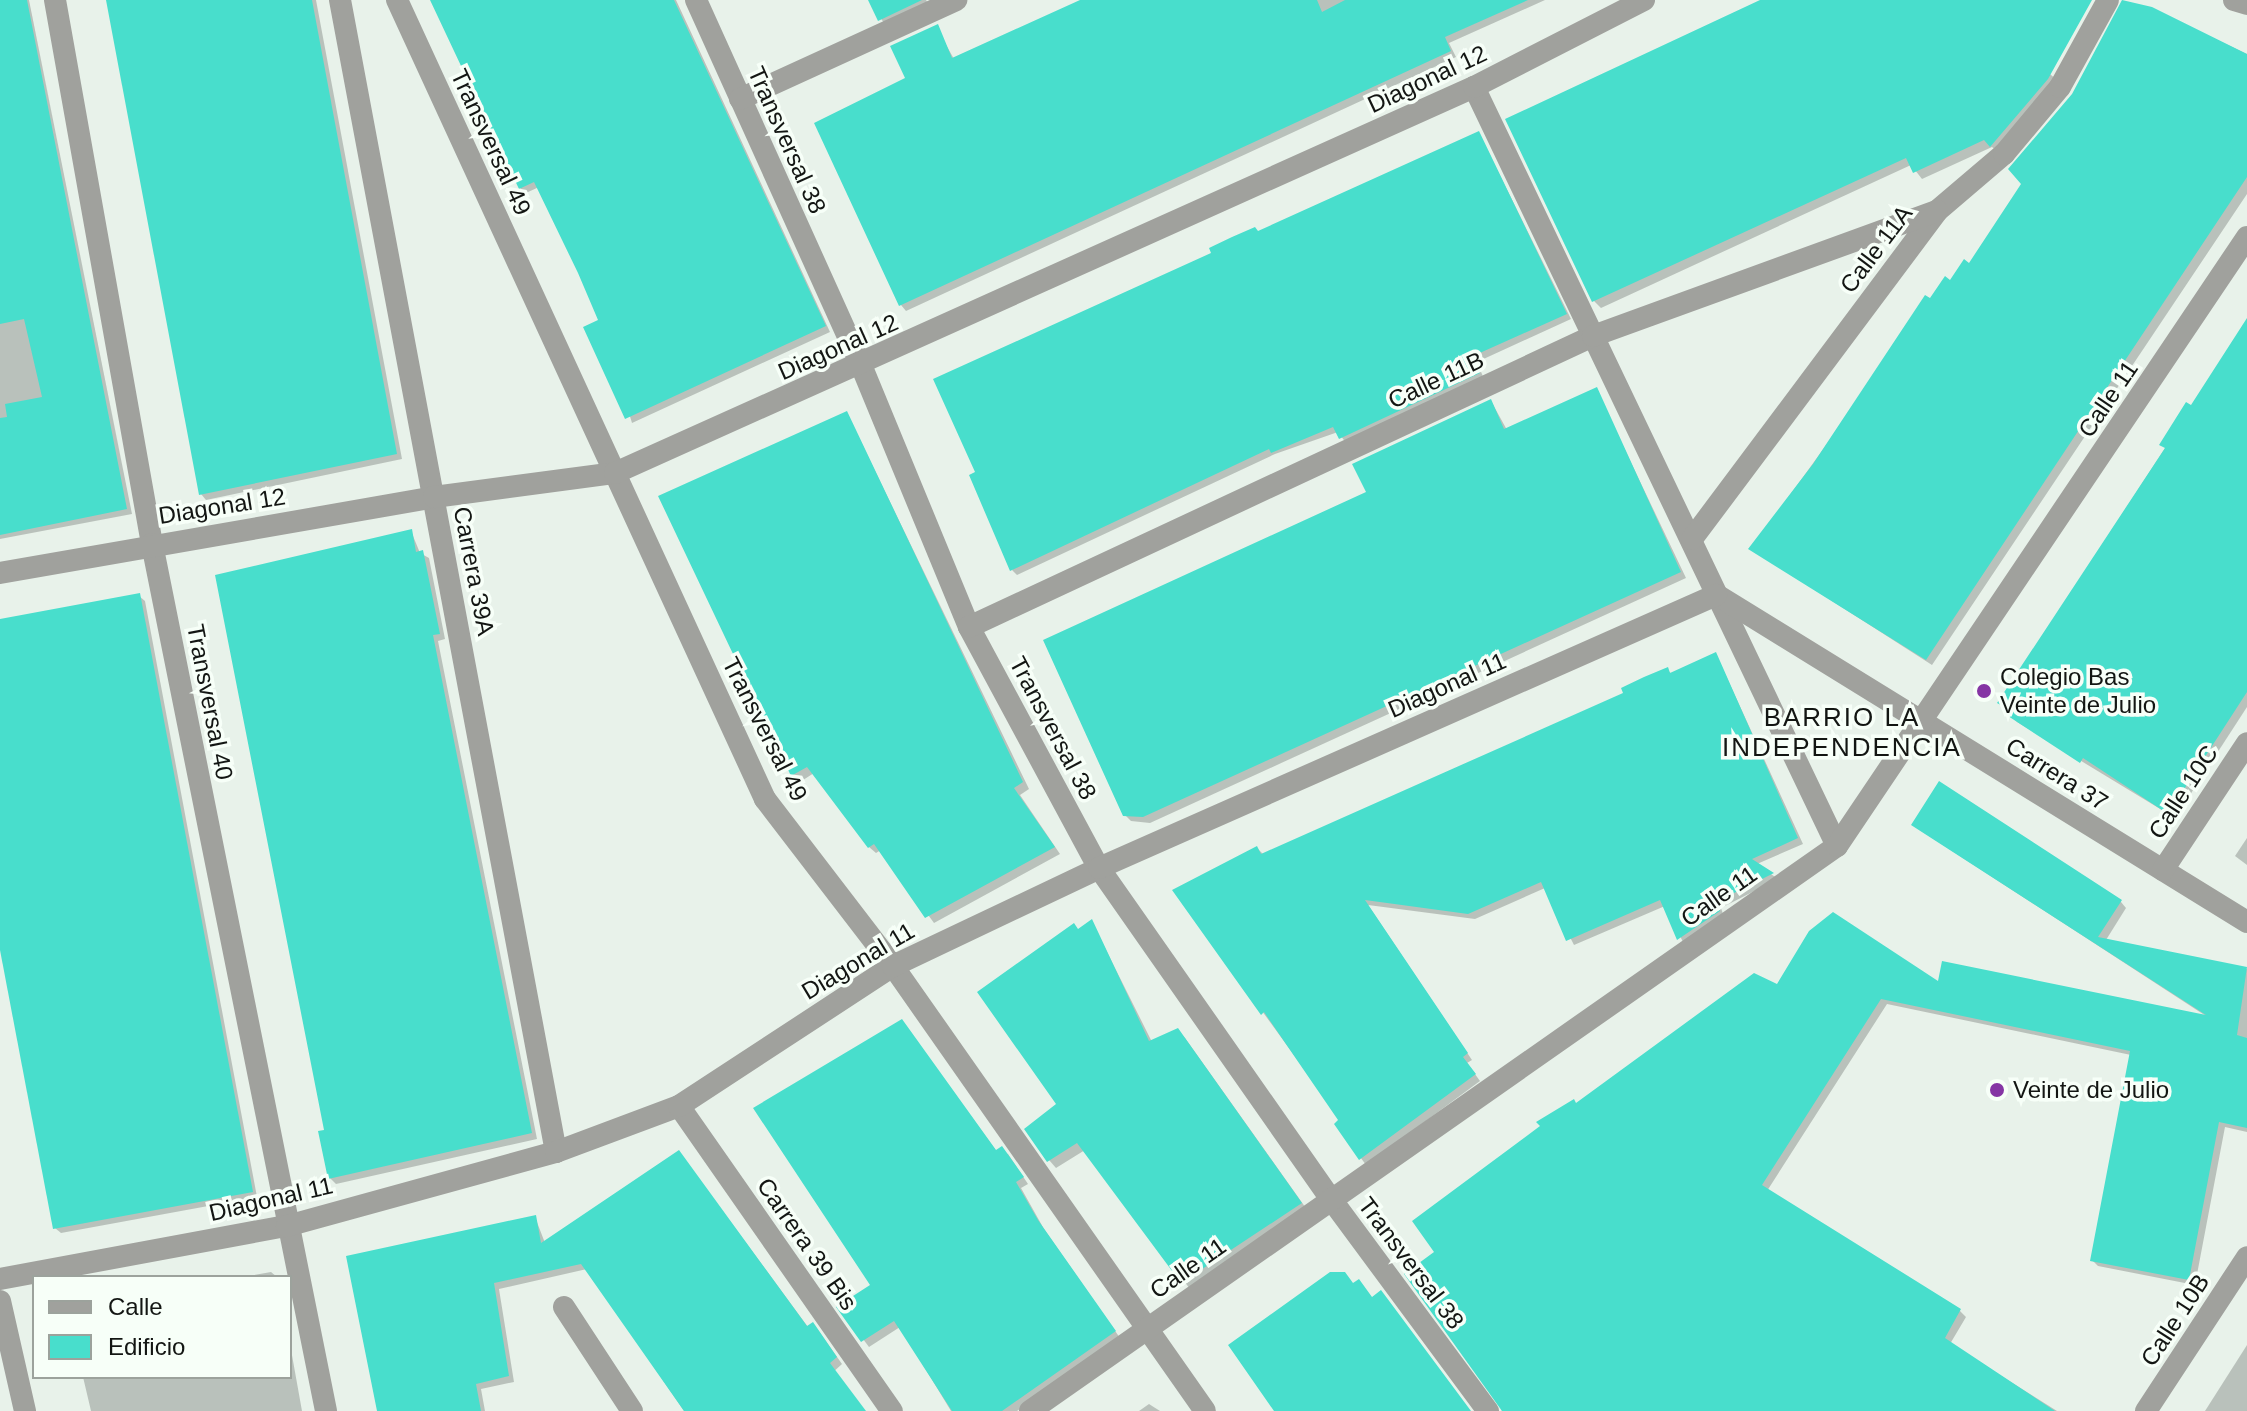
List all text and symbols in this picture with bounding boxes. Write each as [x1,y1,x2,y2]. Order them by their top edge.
street label: Diagonal 12 [1363,39,1491,119]
street label: Transversal 38 [742,62,832,218]
street label: Transversal 49 [445,64,537,220]
street label: Calle 11A [1834,199,1918,299]
street label: Diagonal 12 [774,308,902,386]
street label: Calle 11B [1384,345,1488,415]
street label: Calle 11 [2072,355,2144,443]
street label: Diagonal 12 [156,482,288,530]
street label: Carrera 39A [447,504,501,638]
street label: Transversal 40 [181,622,239,782]
street label: Diagonal 11 [1383,646,1511,724]
street label: Transversal 49 [716,652,814,806]
street label: Transversal 38 [1003,652,1103,804]
place label: Colegio Bas Veinte de Julio [2000,663,2156,719]
marker: Colegio Bas Veinte de Julio [1975,682,1993,700]
district label: BARRIO LA INDEPENDENCIA [1722,702,1962,764]
street label: Carrera 37 [2001,731,2113,817]
street label: Calle 10C [2142,740,2224,844]
street label: Calle 11 [1675,859,1763,933]
street label: Diagonal 11 [796,916,920,1006]
place label: Veinte de Julio [2013,1076,2169,1104]
marker: Veinte de Julio [1988,1081,2006,1099]
street label: Diagonal 11 [206,1171,336,1227]
street label: Carrera 39 Bis [751,1172,863,1316]
street label: Transversal 38 [1352,1191,1470,1335]
street label: Calle 11 [1144,1231,1232,1305]
street label: Calle 10B [2135,1269,2215,1371]
legend [32,1275,292,1379]
text: Calle [108,1293,163,1320]
text: Edificio [108,1333,185,1360]

